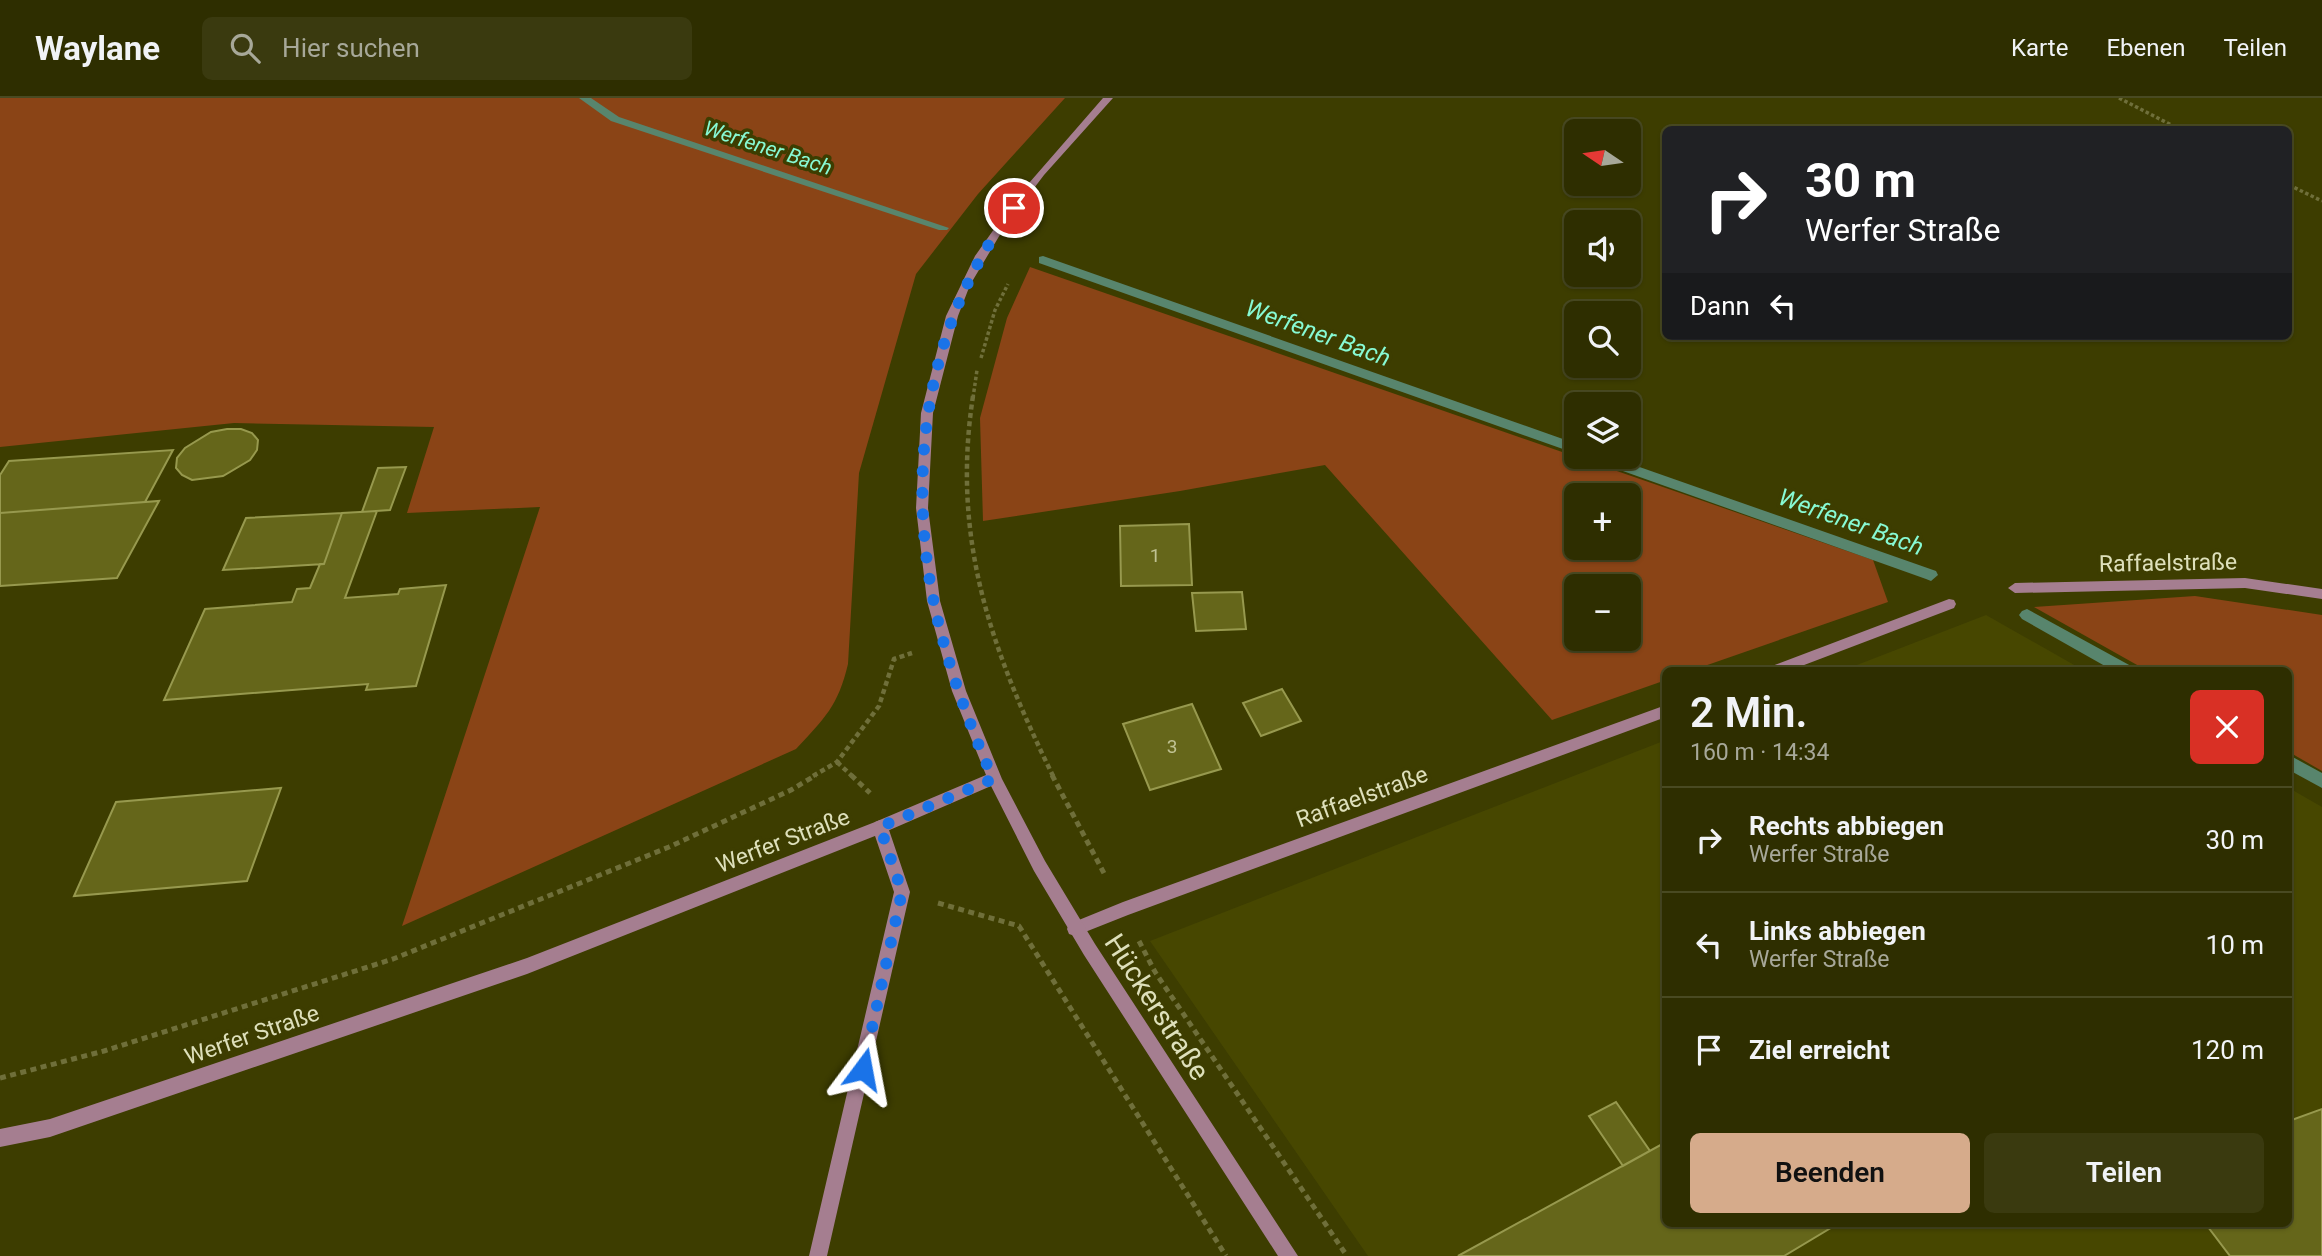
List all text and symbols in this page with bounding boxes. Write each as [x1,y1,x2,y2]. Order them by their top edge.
search box [202,17,692,80]
text: Waylane [35,29,160,68]
icon: search [226,29,264,67]
text: Hier suchen [282,33,420,63]
text: Karte [2011,34,2068,62]
text: Ebenen [2106,34,2185,62]
text: Teilen [2223,34,2287,62]
water label: Werfener Bach [701,116,835,180]
north arrow [1564,119,1642,196]
map controls [1564,119,1641,651]
text: 30 m [1805,152,1916,209]
icon: right [1690,154,1781,245]
pin [984,178,1044,238]
icon: arrive [995,189,1033,227]
button: sound [1564,210,1641,287]
text: Werfer Straße [1805,211,2001,249]
icon: left [1764,287,1802,325]
text: Dann [1690,291,1750,321]
water label: Werfener Bach [1242,294,1394,372]
button: search [1564,301,1641,378]
button: layers [1564,392,1641,469]
button: + [1564,483,1641,560]
water label: Werfener Bach [1775,483,1927,561]
house number: 1 [1150,544,1160,567]
street label: Raffaelstraße [2099,548,2237,578]
button: − [1564,574,1641,651]
text: 2 Min. [1690,688,1808,737]
button: close [2190,690,2264,764]
house number: 3 [1167,735,1177,758]
text: 160 m · 14:34 [1690,739,1829,766]
street label: Raffaelstraße [1292,761,1432,833]
street label: Werfer Straße [713,803,853,879]
text: Rechts abbiegen [1749,811,1944,841]
icon: right [1690,821,1728,859]
text: 30 m [2206,825,2264,855]
text: Werfer Straße [1749,841,1890,868]
text: Links abbiegen [1749,916,1926,946]
icon: left [1690,926,1728,964]
street label: Hückerstraße [1098,928,1216,1086]
text: 10 m [2206,930,2264,960]
text: Werfer Straße [1749,946,1890,973]
street label: Werfer Straße [181,999,323,1071]
icon: arrive [1690,1031,1728,1069]
position arrow [826,1032,900,1106]
text: Ziel erreicht [1749,1035,1890,1065]
text: 120 m [2191,1035,2264,1065]
button: Beenden [1690,1133,1970,1213]
button: Teilen [1984,1133,2264,1213]

